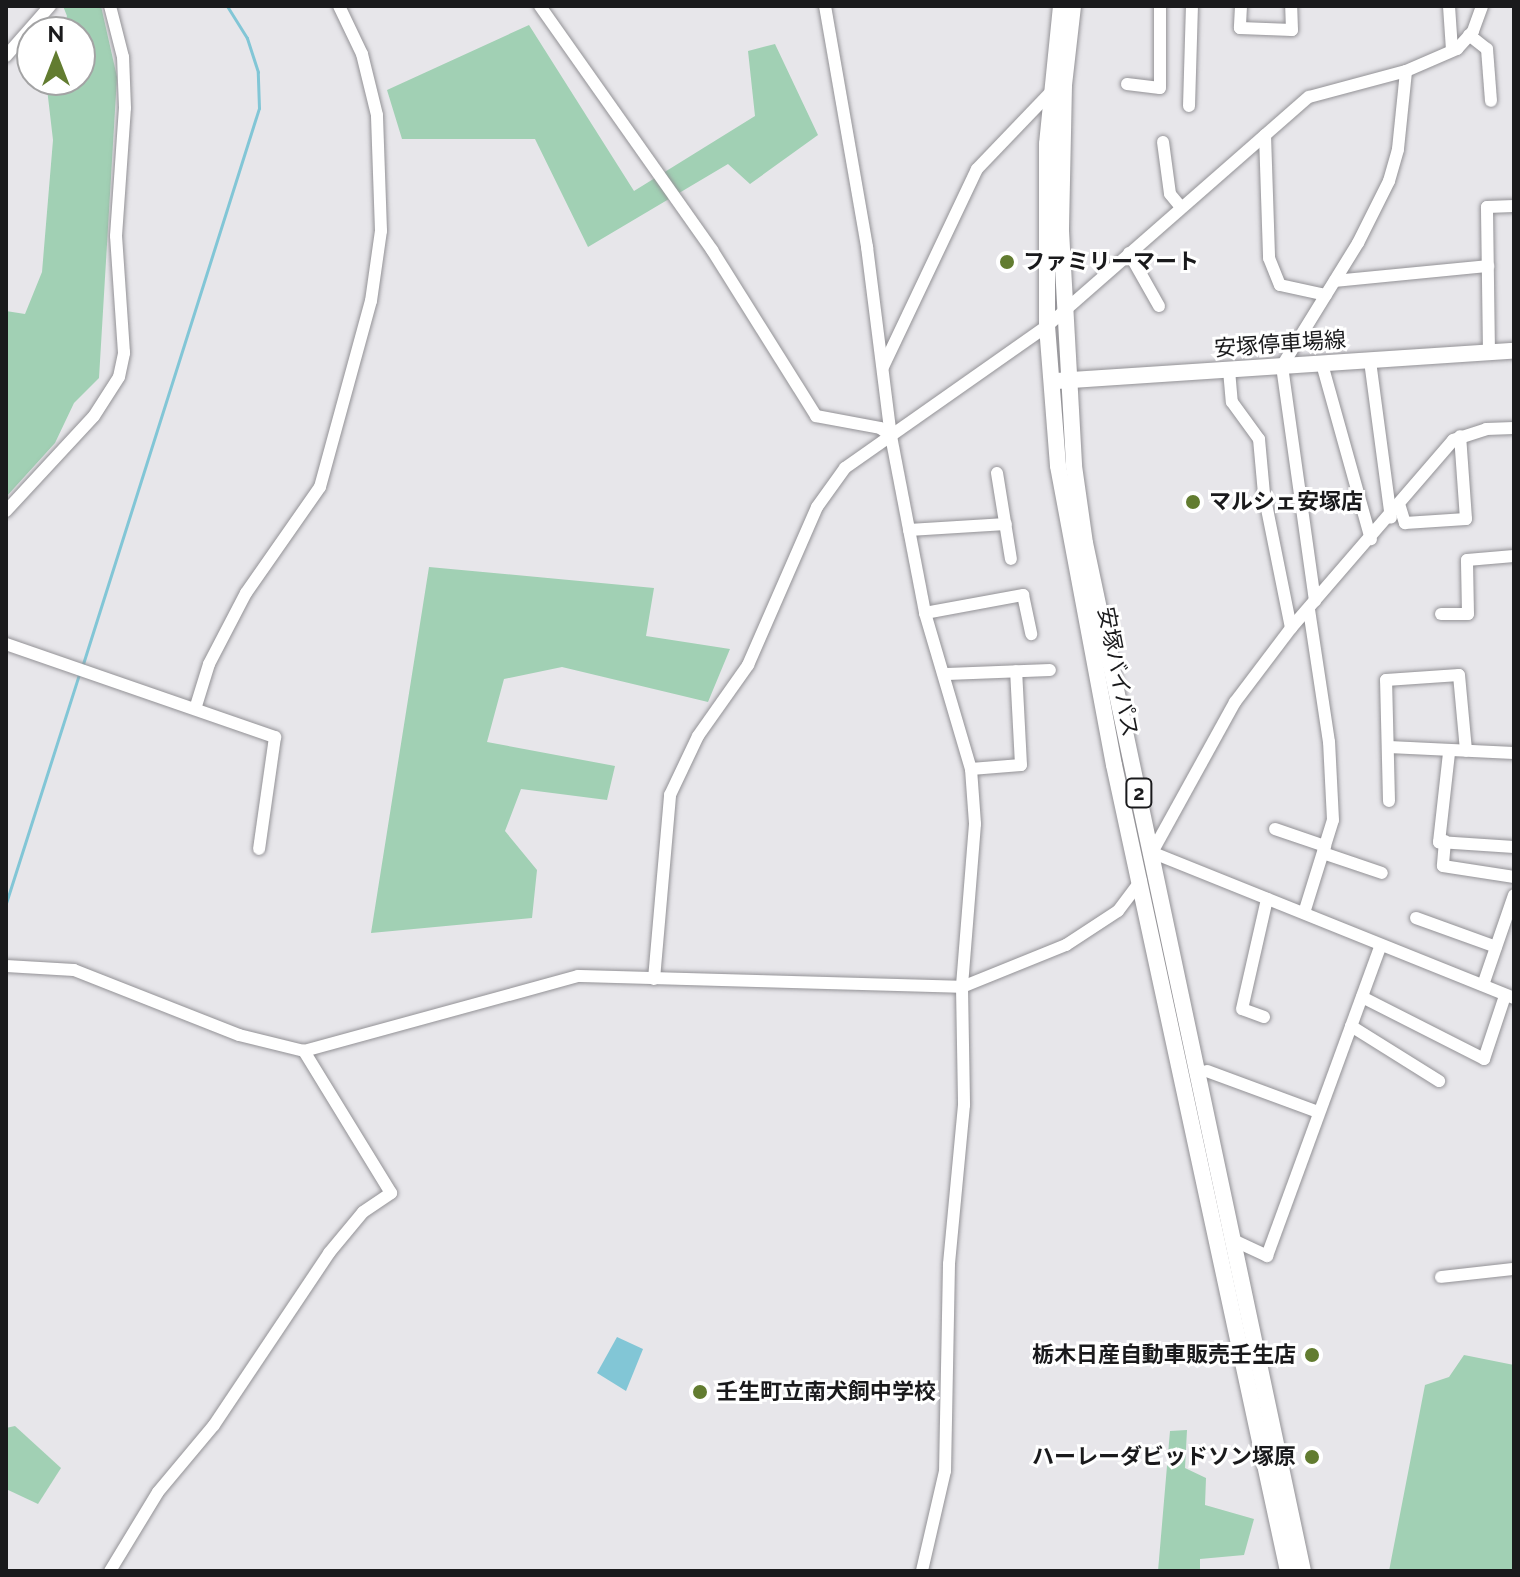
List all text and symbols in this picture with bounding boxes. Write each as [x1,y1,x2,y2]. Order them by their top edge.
north arrow [16,16,96,96]
text: N [48,21,64,47]
place label: ファミリーマート [1023,249,1199,275]
marker: ファミリーマート [998,253,1016,271]
street label: 安塚停車場線 [1213,326,1347,362]
place label: マルシェ安塚店 [1209,489,1363,515]
marker: マルシェ安塚店 [1184,493,1202,511]
street label: 安塚バイパス [1092,605,1144,739]
road number: 2 [1125,777,1153,809]
place label: 栃木日産自動車販売壬生店 [1032,1342,1296,1368]
marker: 栃木日産自動車販売壬生店 [1303,1346,1321,1364]
place label: 壬生町立南犬飼中学校 [716,1379,936,1405]
marker: 壬生町立南犬飼中学校 [691,1383,709,1401]
place label: ハーレーダビッドソン塚原 [1032,1444,1296,1470]
marker: ハーレーダビッドソン塚原 [1303,1448,1321,1466]

